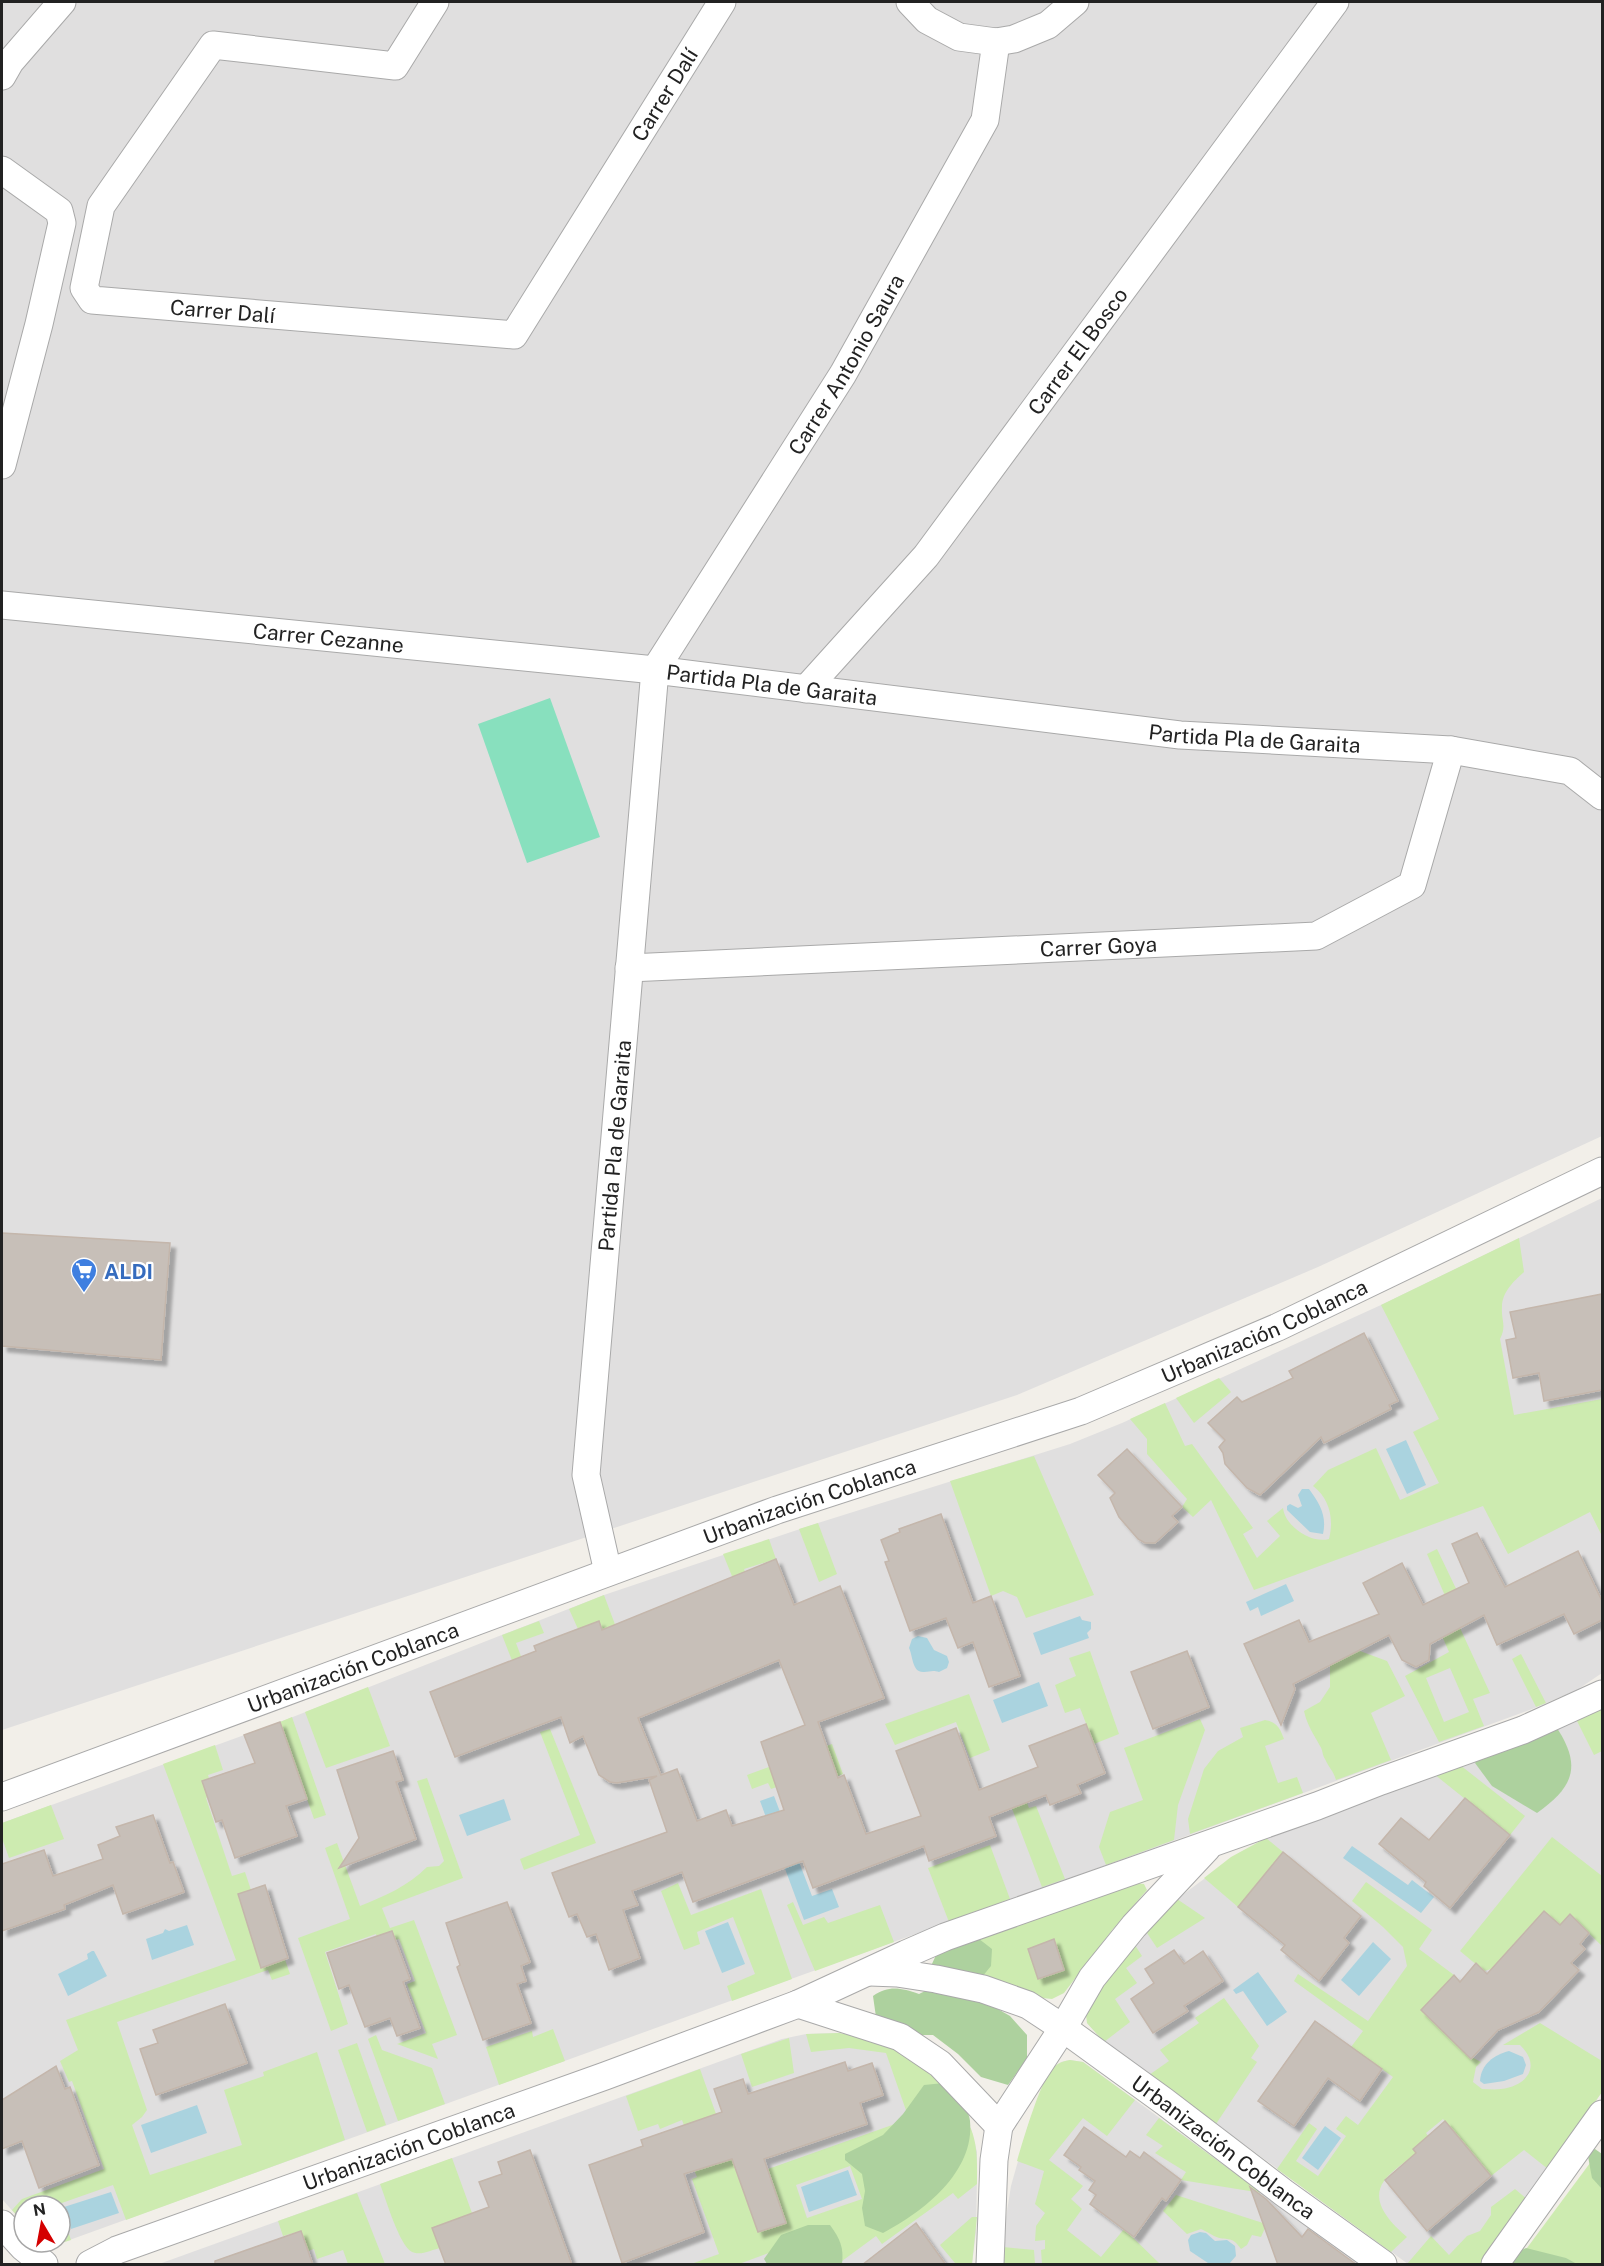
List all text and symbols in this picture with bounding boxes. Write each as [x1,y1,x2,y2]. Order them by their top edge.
street label: Carrer Dalí [626,43,703,146]
street label: Carrer Antonio Saura [783,270,909,459]
street label: Carrer El Bosco [1022,283,1132,419]
street label: Carrer Dalí [169,294,277,328]
street label: Carrer Cezanne [252,618,405,657]
street label: Partida Pla de Garaita [665,659,879,710]
street label: Partida Pla de Garaita [1147,719,1361,757]
street label: Carrer Goya [1039,931,1158,961]
street label: Partida Pla de Garaita [593,1039,636,1252]
supermarket icon: ALDI [69,1256,99,1294]
place label: ALDI [104,1259,153,1284]
street label: Urbanización Coblanca [1157,1273,1371,1388]
street label: Urbanización Coblanca [699,1453,919,1549]
street label: Urbanización Coblanca [244,1617,462,1718]
street label: Urbanización Coblanca [1127,2070,1320,2224]
street label: Urbanización Coblanca [299,2097,518,2195]
north arrow [12,2194,72,2254]
text: N [32,2199,47,2220]

